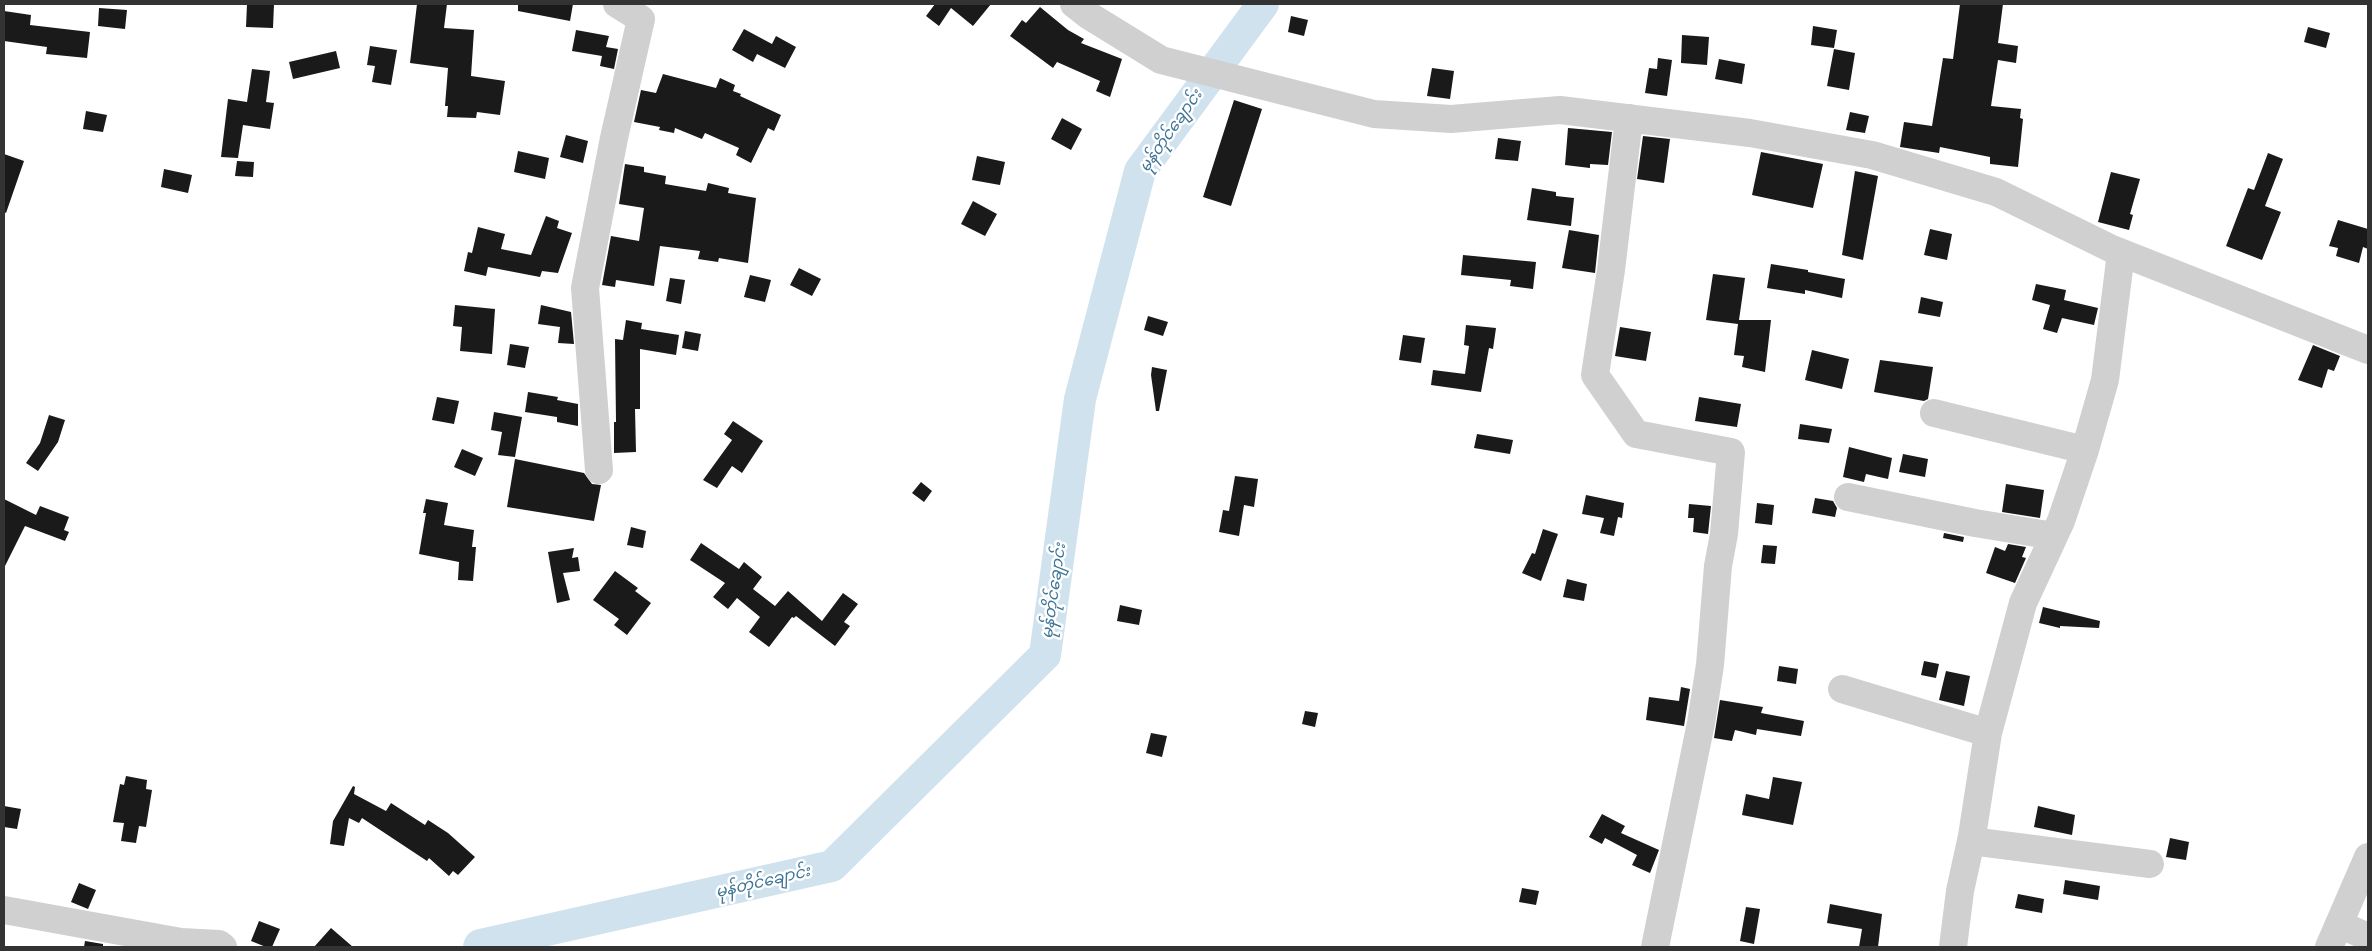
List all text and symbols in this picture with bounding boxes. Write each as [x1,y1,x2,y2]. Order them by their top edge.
water label: မုန်တိုင်ချောင်း [1136,86,1206,176]
water label: မုန်တိုင်ချောင်း [1038,542,1070,640]
water label: မုန်တိုင်ချောင်း [714,862,812,902]

